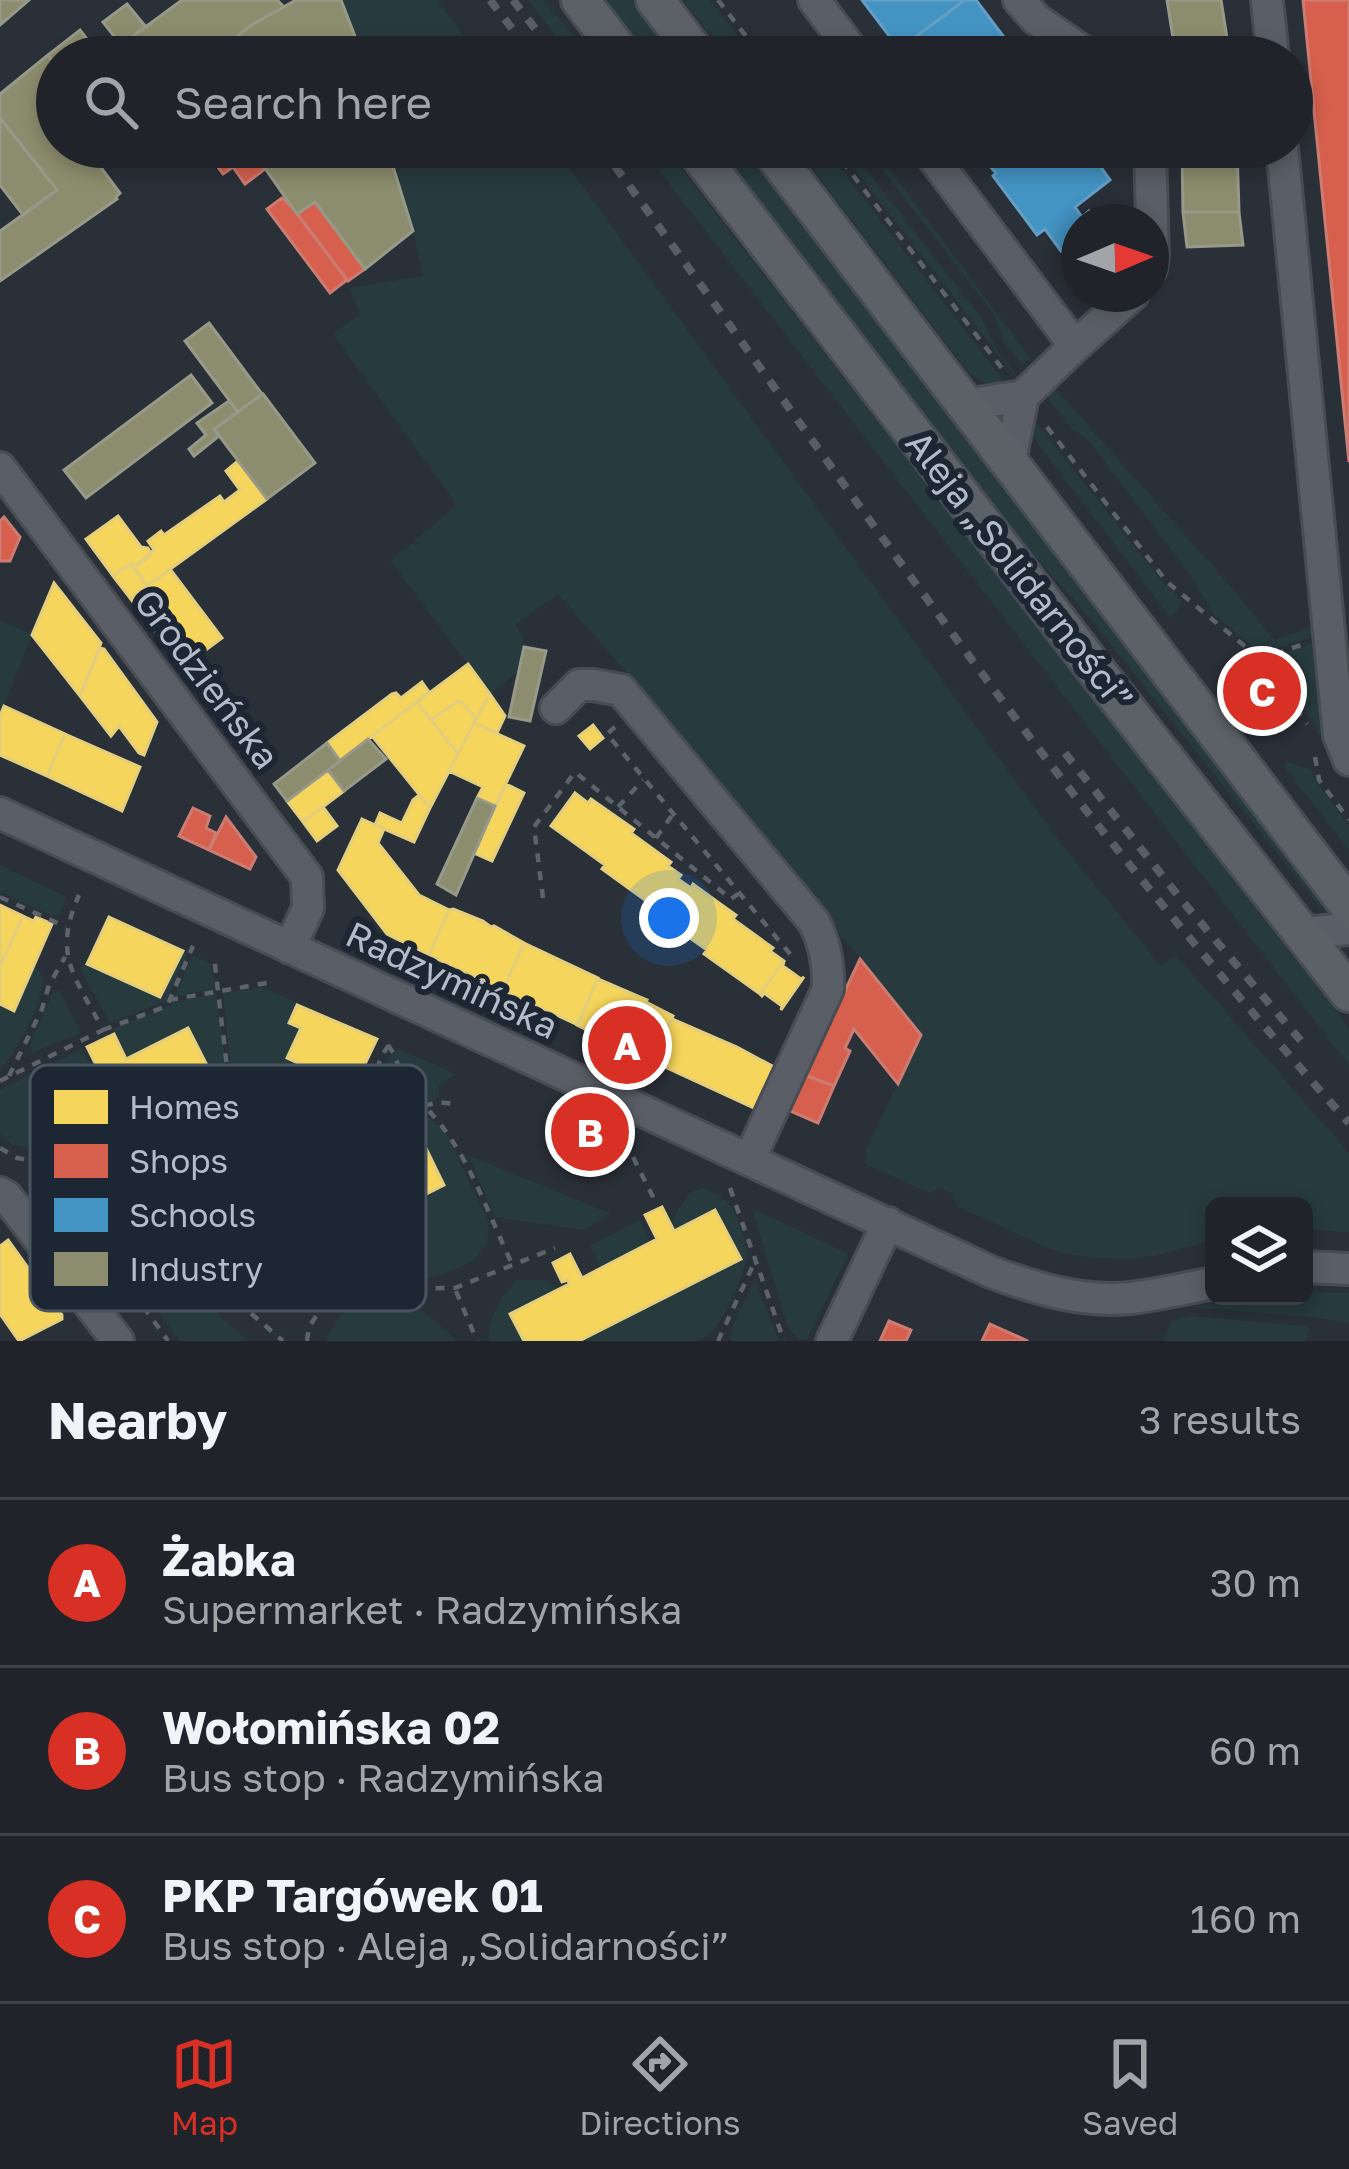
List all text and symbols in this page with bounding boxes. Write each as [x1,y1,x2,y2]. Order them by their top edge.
search box [36,36,1313,168]
icon: search [78,69,144,135]
text: Search here [174,75,432,129]
north arrow [1061,204,1169,312]
street label: Aleja „Solidarności” [898,422,1143,720]
street label: Grodzieńska [126,581,289,777]
pin: C [1223,646,1301,736]
your location [639,888,699,948]
street label: Radzymińska [340,912,565,1047]
pin: A [588,1000,666,1090]
legend [30,1065,426,1311]
text: Homes [129,1087,240,1126]
pin: B [551,1087,629,1177]
text: Shops [129,1141,228,1180]
text: Schools [129,1195,256,1234]
map controls [1205,1197,1313,1305]
button: layers [1205,1197,1313,1305]
text: Industry [129,1249,263,1288]
text: Nearby [48,1389,227,1450]
text: 3 results [1139,1396,1301,1443]
text: Żabka [162,1532,296,1586]
text: A [73,1559,101,1606]
text: 30 m [1210,1559,1301,1606]
text: Supermarket · Radzymińska [162,1586,682,1633]
text: Wołomińska 02 [162,1700,500,1754]
text: B [73,1727,101,1774]
text: 60 m [1209,1727,1301,1774]
text: Bus stop · Radzymińska [162,1754,605,1801]
text: PKP Targówek 01 [162,1868,543,1922]
text: C [73,1895,101,1942]
text: 160 m [1190,1895,1301,1942]
text: Bus stop · Aleja „Solidarności” [162,1922,730,1969]
tab: Map [171,2031,238,2142]
tab: Directions [579,2031,741,2142]
tab: Saved [1082,2031,1178,2142]

